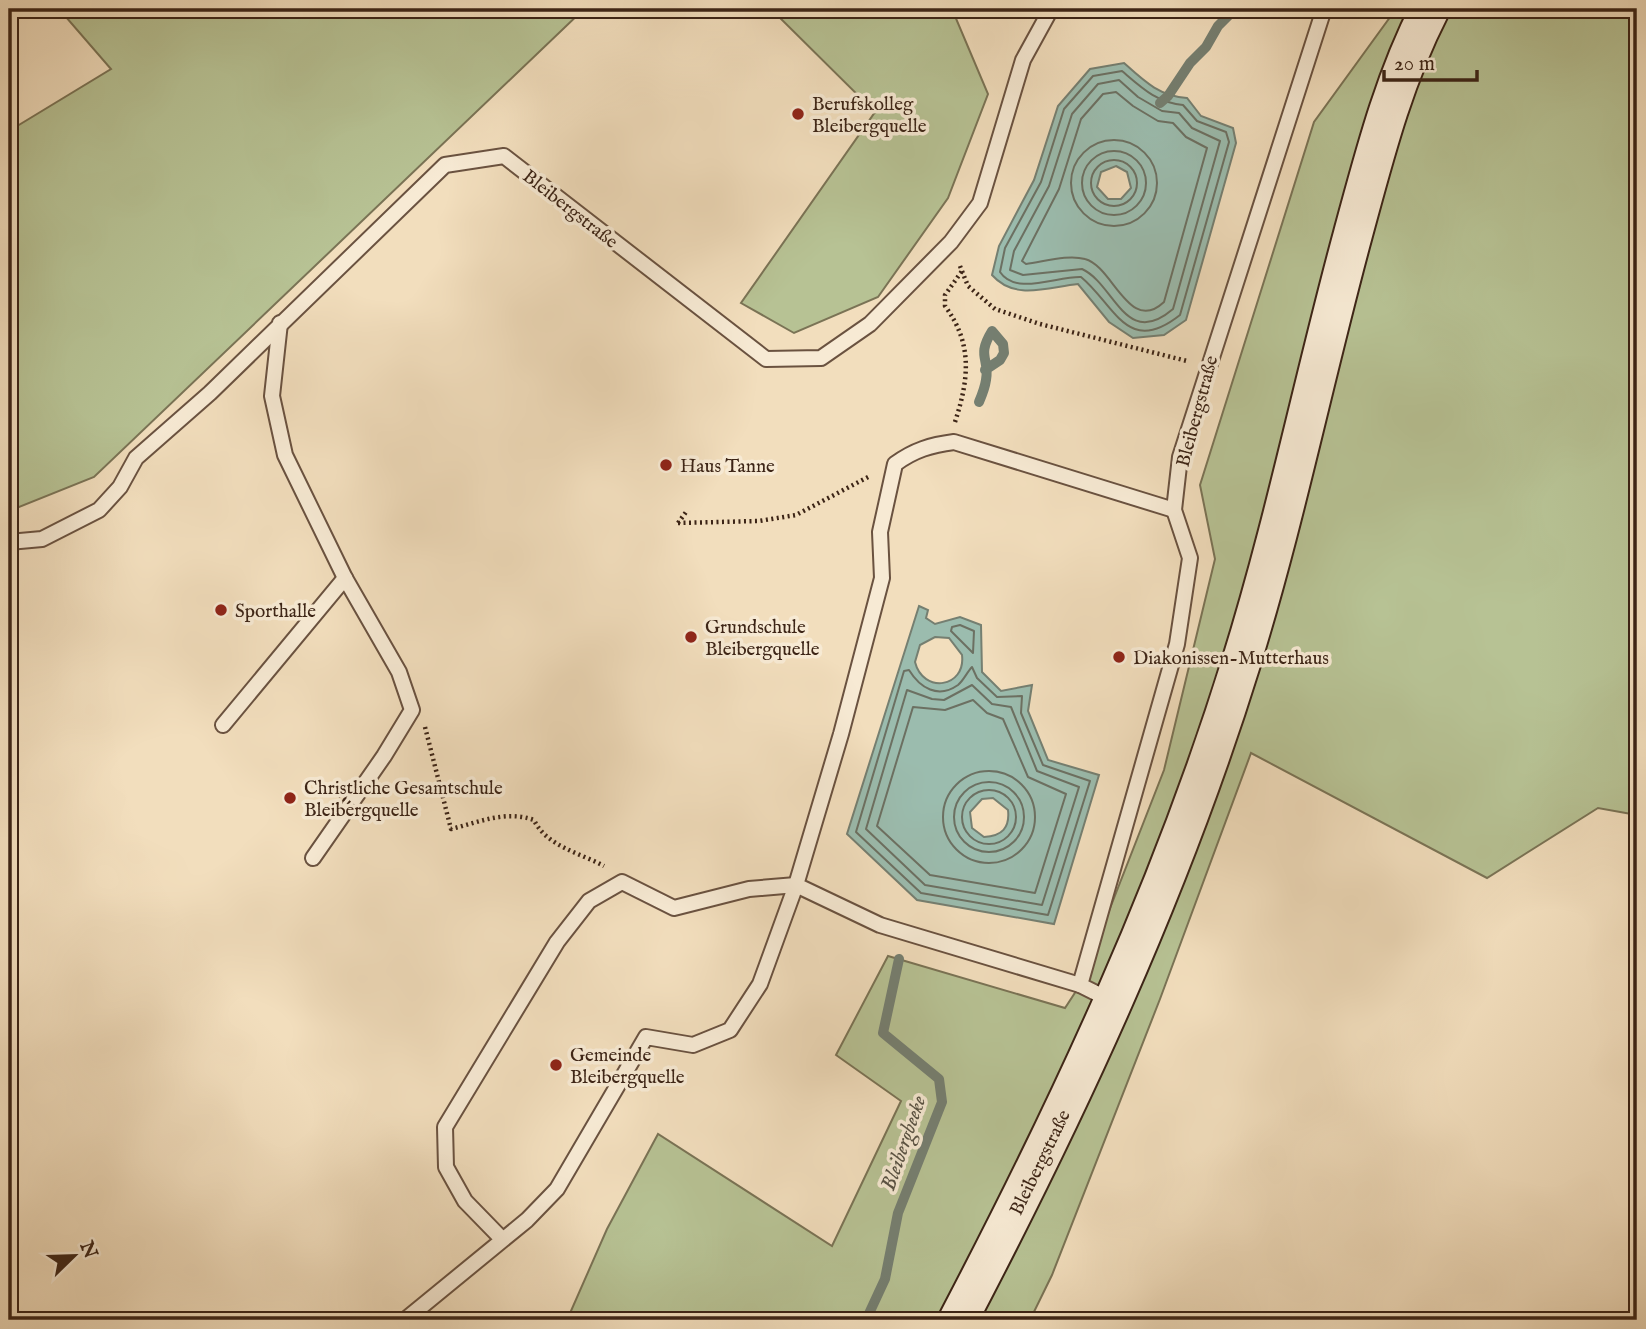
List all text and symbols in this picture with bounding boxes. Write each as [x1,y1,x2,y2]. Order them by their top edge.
scale bar [1384,38,1476,82]
text: 20 m [1394,51,1435,78]
place label: Berufskolleg Bleibergquelle [812,93,927,139]
marker: Berufskolleg Bleibergquelle [790,106,806,122]
street label: Bleibergstraße [517,165,622,254]
street label: Bleibergstraße [1172,353,1224,470]
place label: Haus Tanne [680,455,775,479]
marker: Haus Tanne [658,457,674,473]
place label: Sporthalle [235,600,316,624]
marker: Sporthalle [213,602,229,618]
place label: Grundschule Bleibergquelle [705,616,820,662]
marker: Grundschule Bleibergquelle [683,629,699,645]
place label: Diakonissen-Mutterhaus [1133,647,1329,671]
marker: Diakonissen-Mutterhaus [1111,649,1127,665]
place label: Christliche Gesamtschule Bleibergquelle [304,777,503,823]
marker: Christliche Gesamtschule Bleibergquelle [282,790,298,806]
place label: Gemeinde Bleibergquelle [570,1044,685,1090]
marker: Gemeinde Bleibergquelle [548,1057,564,1073]
water label: Bleibergbeeke [876,1092,933,1195]
street label: Bleibergstraße [1005,1106,1077,1220]
north arrow [38,1220,108,1290]
text: N [73,1237,102,1263]

